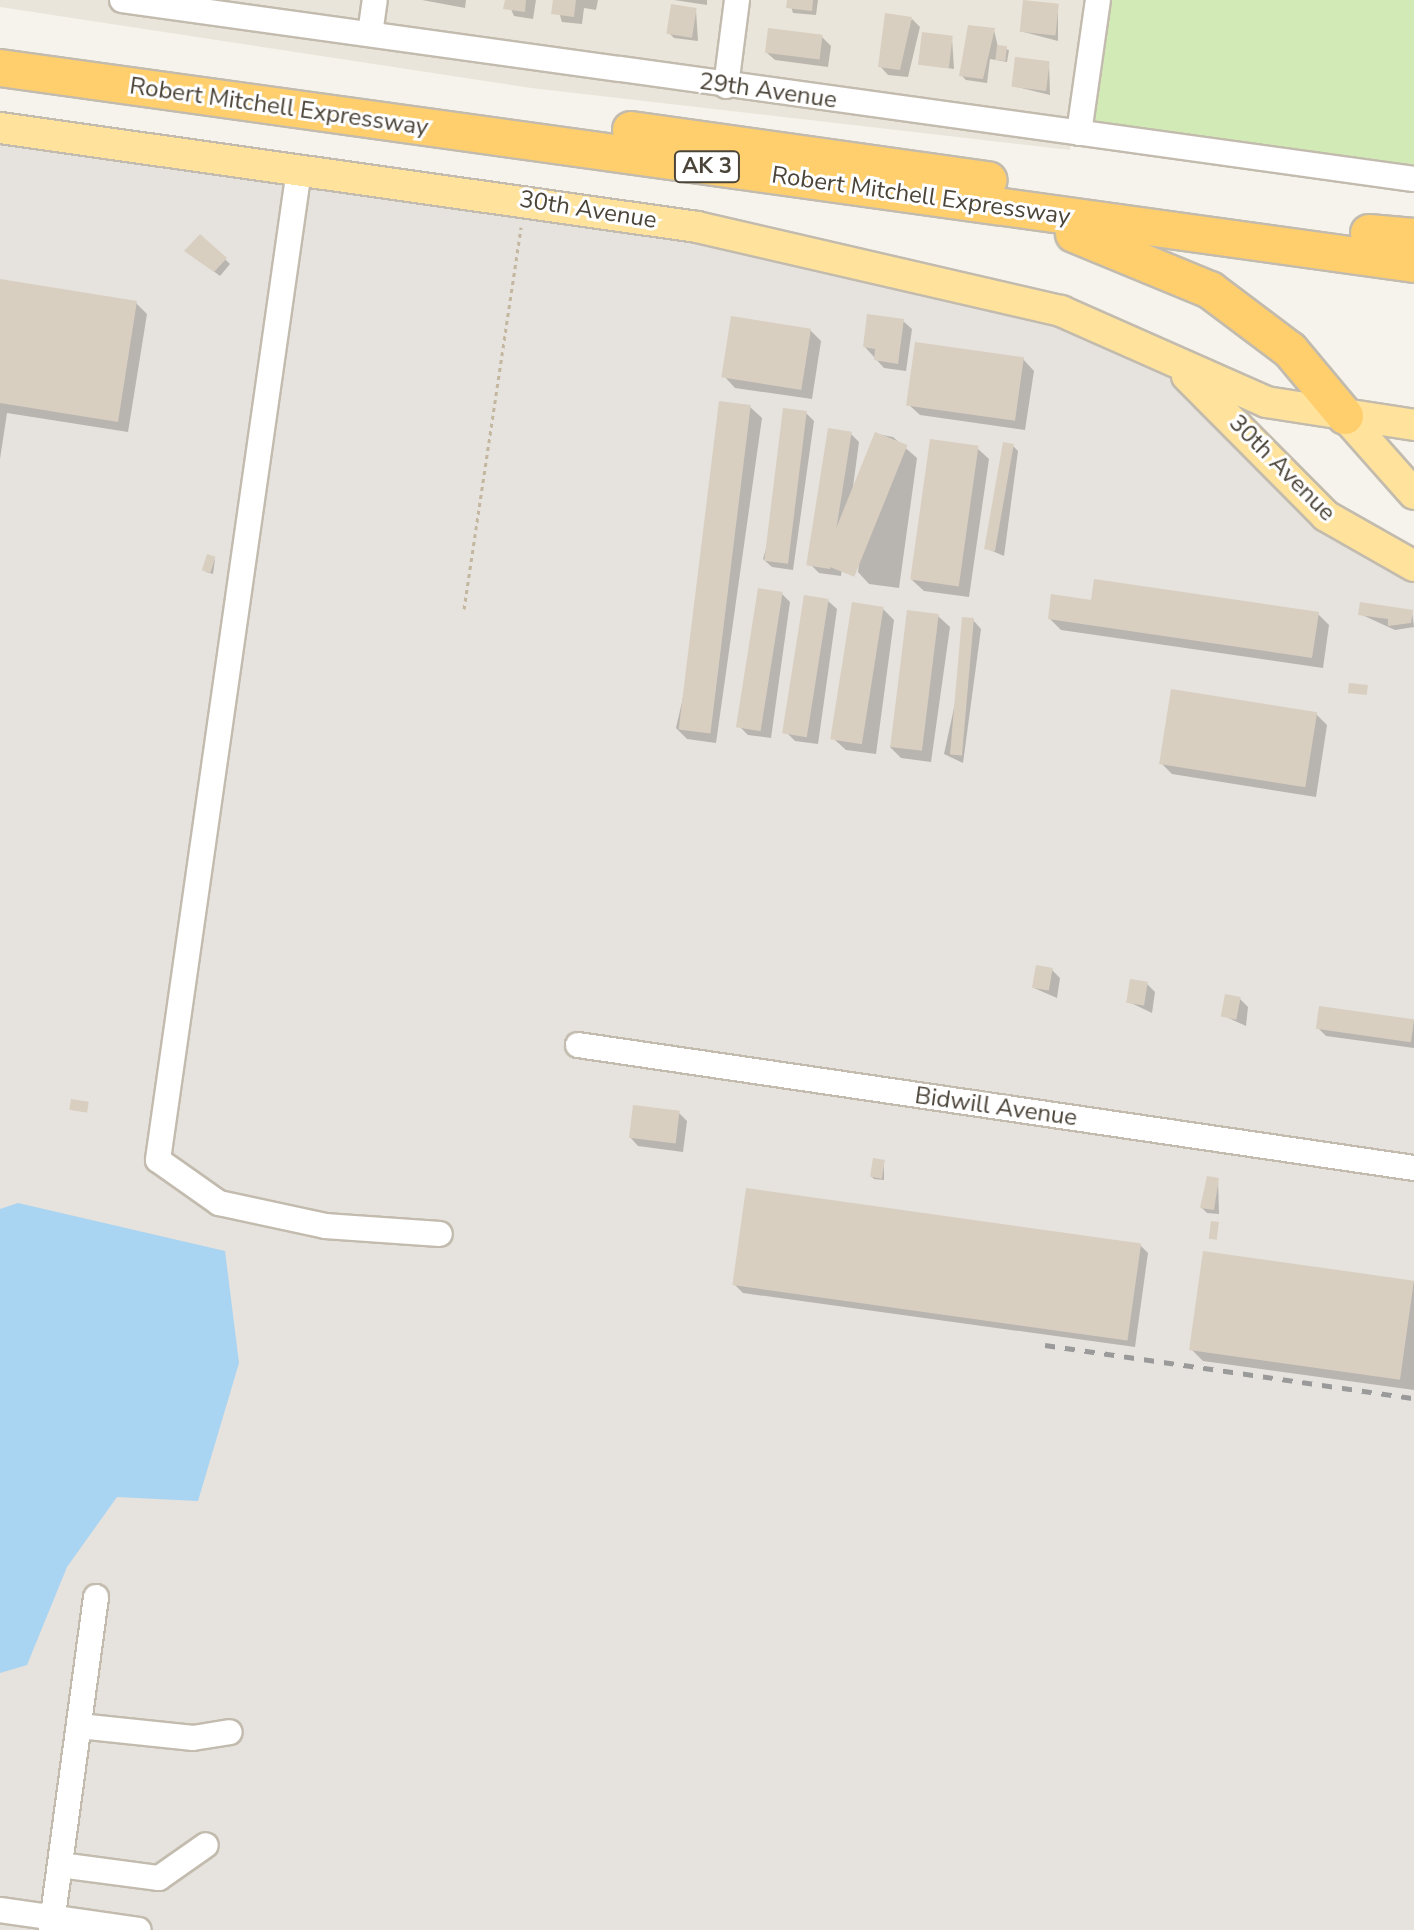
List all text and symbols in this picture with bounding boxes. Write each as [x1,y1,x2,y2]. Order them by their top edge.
street label: 29th Avenue [697,67,839,115]
street label: Robert Mitchell Expressway [128,72,430,142]
road number: AK 3 [673,149,741,185]
street label: Robert Mitchell Expressway [770,161,1072,231]
street label: 30th Avenue [517,185,659,235]
street label: 30th Avenue [1223,409,1341,527]
street label: Bidwill Avenue [913,1081,1079,1133]

